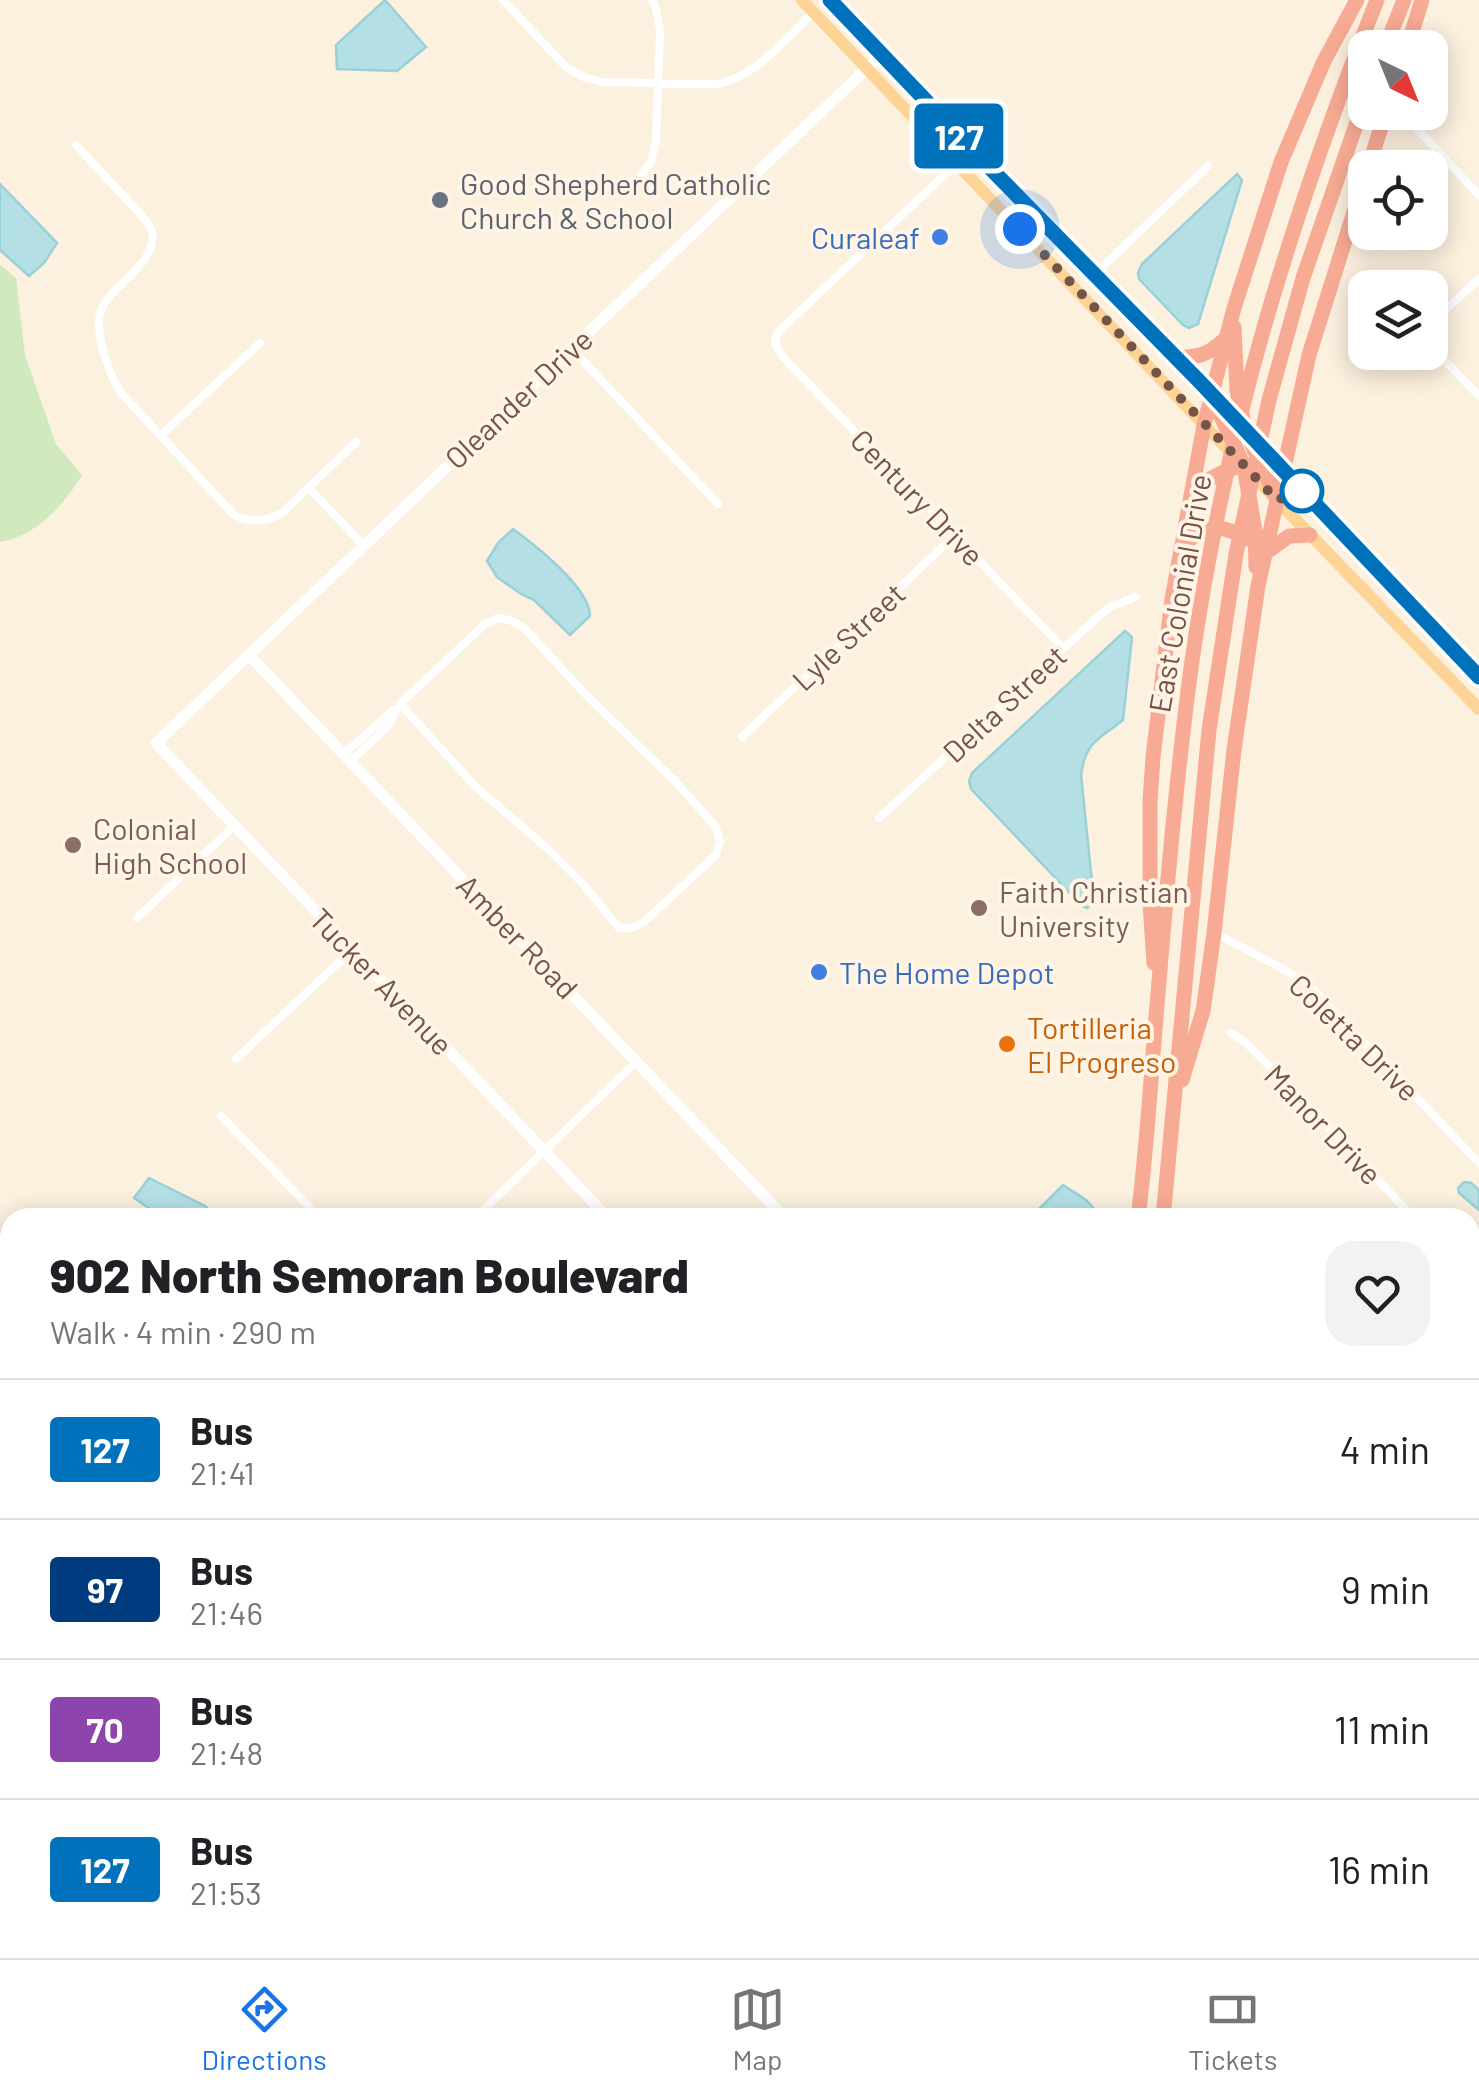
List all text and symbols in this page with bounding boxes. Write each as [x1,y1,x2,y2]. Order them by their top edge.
north arrow [1348,30,1448,130]
map controls [1348,30,1448,370]
line badge: 127 [902,104,1016,168]
text: 127 [934,115,984,157]
button: locate [1348,150,1448,250]
place label: Good Shepherd Catholic Church & School [460,165,771,235]
marker: Good Shepherd Catholic Church & School [429,189,451,211]
your location [995,204,1045,254]
place label: Curaleaf [811,219,920,255]
marker: Curaleaf [929,226,951,248]
button: layers [1348,270,1448,370]
street label: Oleander Drive [437,320,599,476]
street label: Century Drive [844,421,992,573]
unlabelled marker [1281,470,1323,512]
street label: East Colonial Drive [1140,471,1218,715]
street label: Lyle Street [784,575,912,697]
street label: Delta Street [935,637,1073,769]
place label: Colonial High School [93,810,247,880]
marker: Colonial High School [62,834,84,856]
street label: Amber Road [450,867,586,1005]
place label: Faith Christian University [999,873,1189,943]
marker: Faith Christian University [968,897,990,919]
street label: Tucker Avenue [303,900,461,1062]
place label: The Home Depot [839,954,1055,990]
marker: The Home Depot [808,961,830,983]
street label: Coletta Drive [1282,966,1428,1108]
place label: Tortilleria El Progreso [1027,1009,1176,1079]
marker: Tortilleria El Progreso [996,1033,1018,1055]
street label: Manor Drive [1258,1057,1390,1191]
button: heart [1325,1241,1430,1346]
text: 902 North Semoran Boulevard [50,1245,689,1303]
text: Walk · 4 min · 290 m [50,1312,316,1350]
text: Bus [190,1407,253,1453]
text: 4 min [1340,1426,1430,1472]
text: 127 [80,1428,130,1470]
text: 21:41 [190,1453,255,1491]
text: Bus [190,1547,253,1593]
text: 9 min [1341,1566,1430,1612]
text: 97 [87,1568,123,1610]
text: 21:46 [190,1593,263,1631]
text: Bus [190,1687,253,1733]
text: 11 min [1334,1706,1430,1752]
text: 70 [86,1708,124,1750]
text: 21:48 [190,1733,263,1771]
text: Bus [190,1827,253,1873]
text: 16 min [1328,1846,1430,1892]
text: 127 [80,1848,130,1890]
text: 21:53 [190,1873,262,1911]
tab: Directions [202,1982,327,2076]
tab: Map [730,1982,785,2076]
tab: Tickets [1188,1982,1277,2076]

